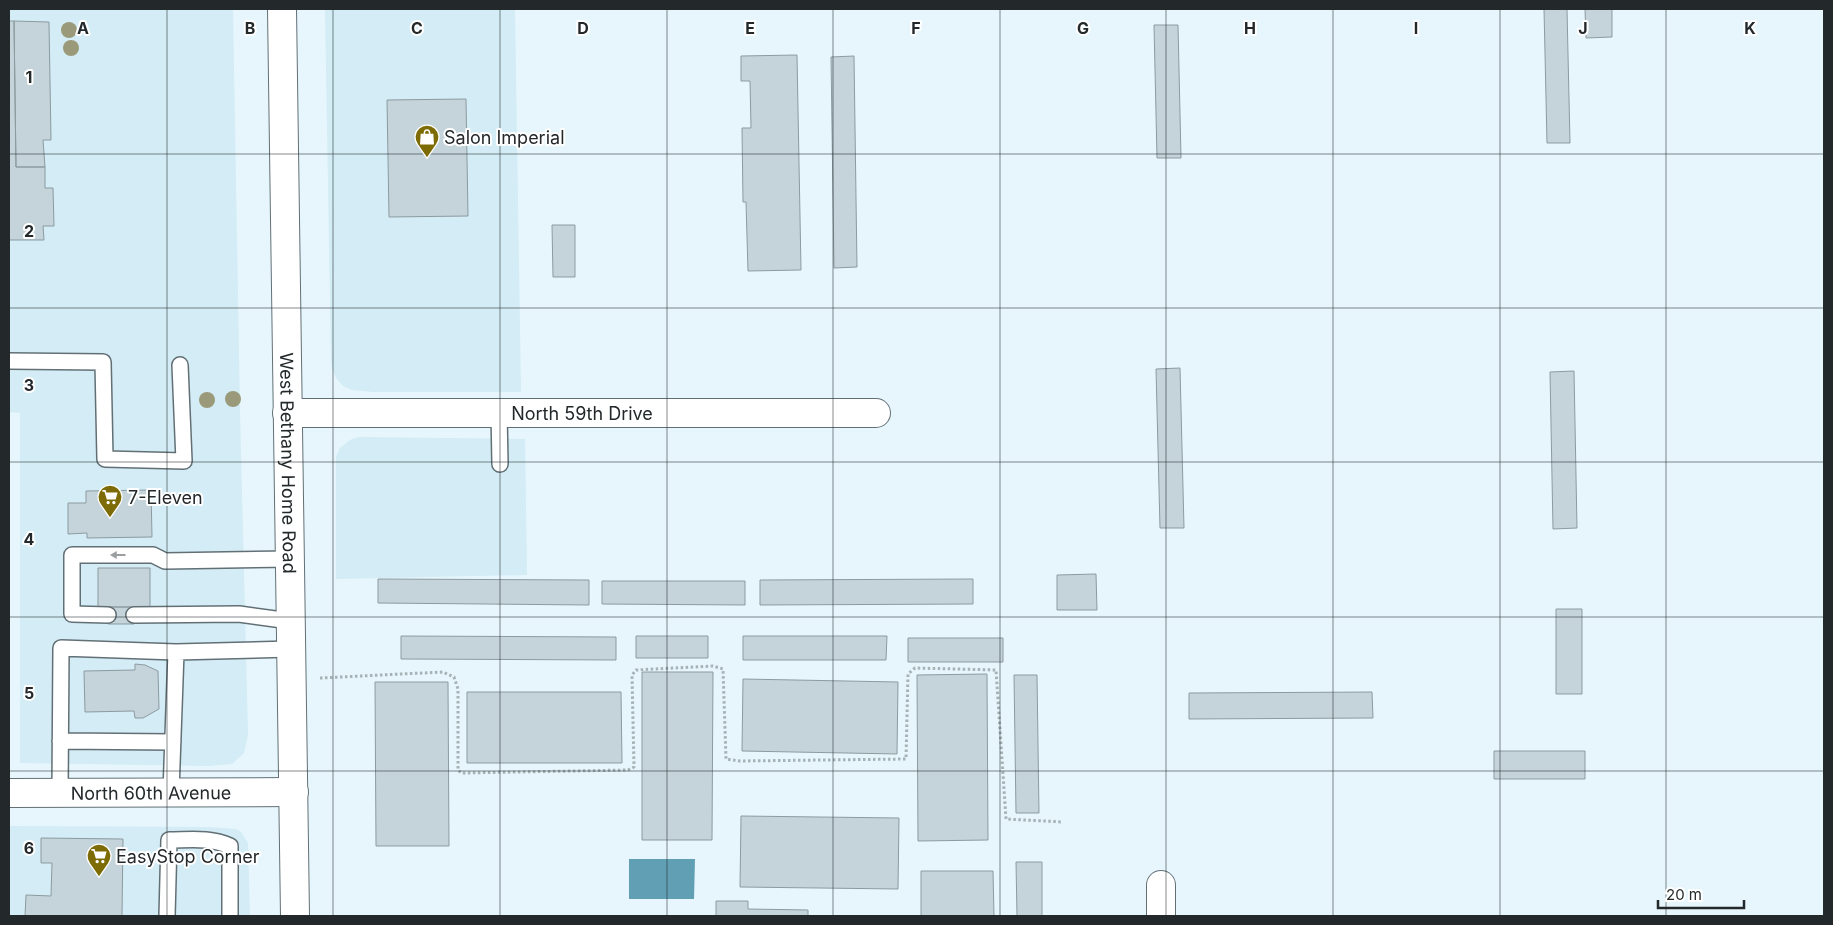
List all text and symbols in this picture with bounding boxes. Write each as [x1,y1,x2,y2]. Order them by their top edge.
text: A [77,18,89,38]
text: B [245,18,255,38]
text: C [411,18,423,38]
text: D [577,18,589,38]
text: E [745,18,755,38]
text: F [911,18,921,38]
text: G [1077,18,1089,38]
text: H [1244,18,1256,38]
text: I [1414,18,1418,38]
text: J [1578,18,1588,38]
text: K [1744,18,1756,38]
text: 1 [26,67,32,87]
shop icon: Salon Imperial [414,124,440,158]
place label: Salon Imperial [444,127,565,148]
text: 2 [24,221,34,241]
street label: West Bethany Home Road [276,352,301,574]
text: 3 [24,375,34,395]
street label: North 59th Drive [511,403,653,424]
supermarket icon: 7-Eleven [97,484,123,518]
place label: 7-Eleven [128,487,203,508]
text: 4 [24,529,35,549]
one-way arrow [109,551,125,559]
text: 5 [24,683,34,703]
street label: North 60th Avenue [71,782,231,803]
text: 6 [24,838,34,858]
supermarket icon: EasyStop Corner [86,843,112,877]
place label: EasyStop Corner [116,846,260,867]
scale bar [1658,878,1744,910]
text: 20 m [1666,885,1702,904]

